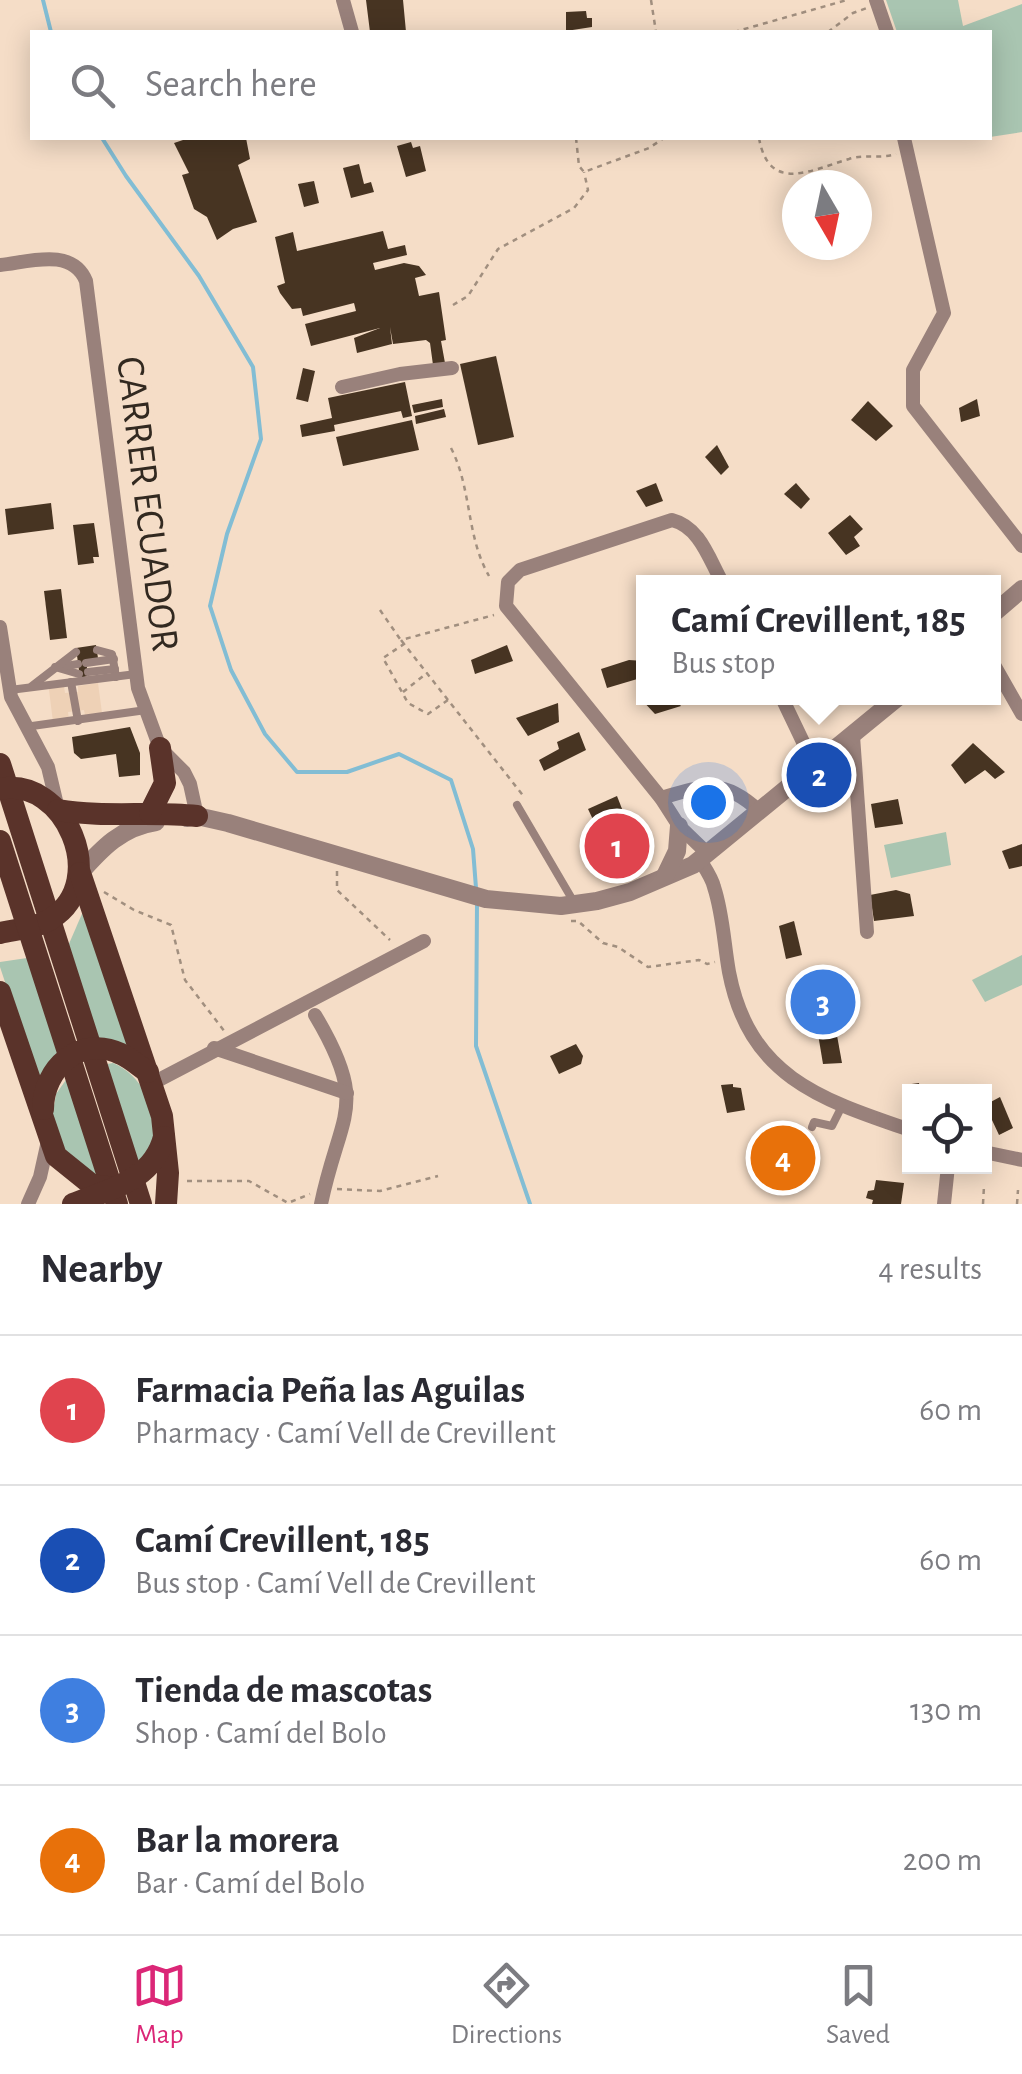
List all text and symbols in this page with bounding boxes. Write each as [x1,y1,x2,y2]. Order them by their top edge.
search box [30,30,992,140]
icon: search [65,58,120,113]
text: Search here [145,66,317,104]
north arrow [782,170,872,260]
street label: CARRER ECUADOR [109,354,185,654]
popup [636,575,1001,705]
text: Camí Crevillent, 185 [671,602,966,640]
text: Bus stop [671,647,775,679]
pin: 2 [786,738,852,812]
your location [683,777,734,828]
pin: 1 [584,808,650,884]
pin: 3 [790,964,856,1040]
map controls [902,1084,992,1174]
button: locate [902,1084,992,1174]
pin: 4 [750,1120,816,1196]
text: Nearby [40,1248,163,1290]
text: 4 results [878,1253,982,1285]
text: Farmacia Peña las Aguilas [135,1372,525,1410]
text: 1 [67,1394,78,1426]
text: 60 m [919,1394,982,1426]
text: Pharmacy · Camí Vell de Crevillent [135,1417,556,1449]
text: Camí Crevillent, 185 [135,1522,430,1560]
text: 2 [65,1544,80,1576]
text: 60 m [919,1544,982,1576]
text: Bus stop · Camí Vell de Crevillent [135,1567,536,1599]
text: Tienda de mascotas [135,1672,432,1710]
text: 3 [66,1694,79,1726]
text: 130 m [910,1694,982,1726]
text: Shop · Camí del Bolo [135,1717,387,1749]
text: Bar la morera [135,1822,340,1860]
text: 4 [64,1844,81,1876]
text: 200 m [903,1844,982,1876]
text: Bar · Camí del Bolo [135,1867,365,1899]
tab: Map [132,1958,187,2052]
tab: Directions [451,1958,562,2052]
tab: Saved [826,1958,890,2052]

